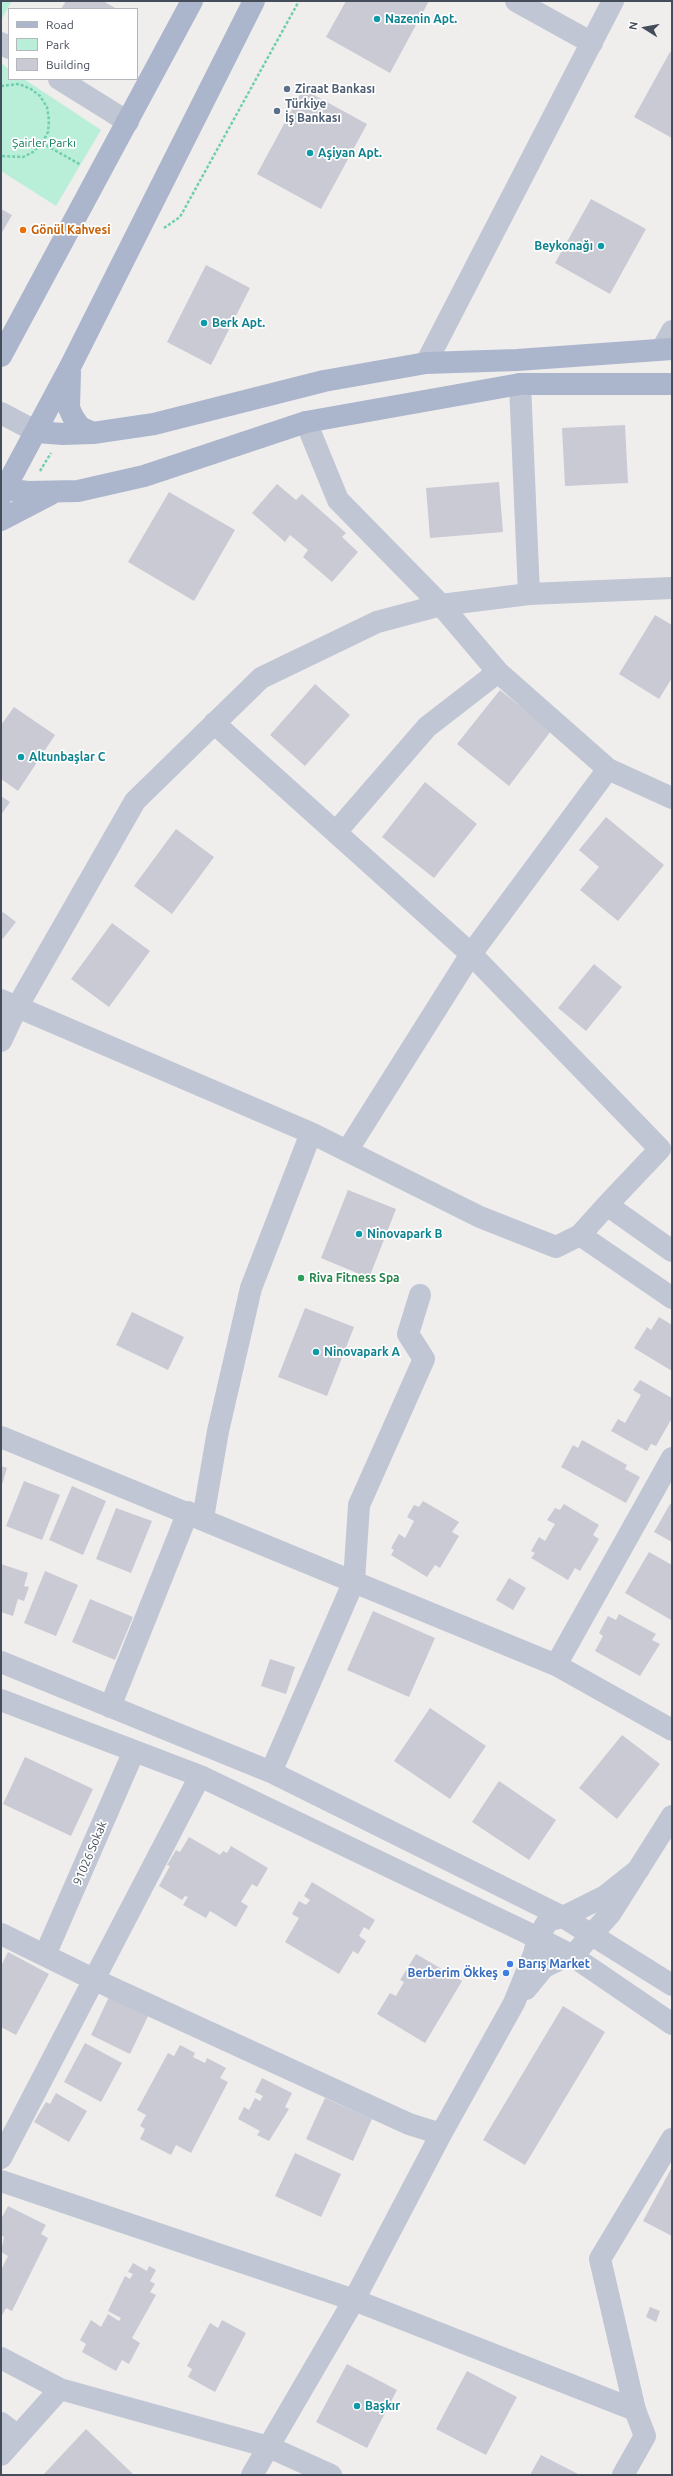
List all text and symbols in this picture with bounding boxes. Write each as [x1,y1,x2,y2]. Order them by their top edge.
legend [8,8,138,80]
north arrow [625,8,665,48]
place label: Nazenin Apt. [385,12,457,26]
marker: Nazenin Apt. [372,14,382,24]
text: Road [46,18,74,31]
text: N [627,21,640,31]
text: Park [46,38,70,51]
text: Building [46,58,90,71]
place label: Ziraat Bankası [295,82,375,96]
marker: Ziraat Bankası [282,84,292,94]
place label: Türkiye İş Bankası [285,97,341,125]
marker: Türkiye İş Bankası [272,106,282,116]
park label: Şairler Parkı [12,136,76,150]
place label: Aşiyan Apt. [318,146,382,160]
marker: Aşiyan Apt. [305,148,315,158]
place label: Gönül Kahvesi [31,223,111,237]
marker: Gönül Kahvesi [18,225,28,235]
place label: Beykonağı [534,239,593,253]
marker: Beykonağı [596,241,606,251]
place label: Berk Apt. [212,316,265,330]
marker: Berk Apt. [199,318,209,328]
place label: Altunbaşlar C [29,750,105,764]
marker: Altunbaşlar C [16,752,26,762]
place label: Ninovapark B [367,1227,442,1241]
marker: Ninovapark B [354,1229,364,1239]
place label: Riva Fitness Spa [309,1271,400,1285]
marker: Riva Fitness Spa [296,1273,306,1283]
place label: Ninovapark A [324,1345,400,1359]
marker: Ninovapark A [311,1347,321,1357]
street label: 91026 Sokak [70,1819,110,1887]
place label: Barış Market [518,1957,590,1971]
marker: Barış Market [505,1959,515,1969]
place label: Berberim Ökkeş [408,1966,498,1980]
marker: Berberim Ökkeş [501,1968,511,1978]
place label: Başkır [365,2399,400,2413]
marker: Başkır [352,2401,362,2411]

